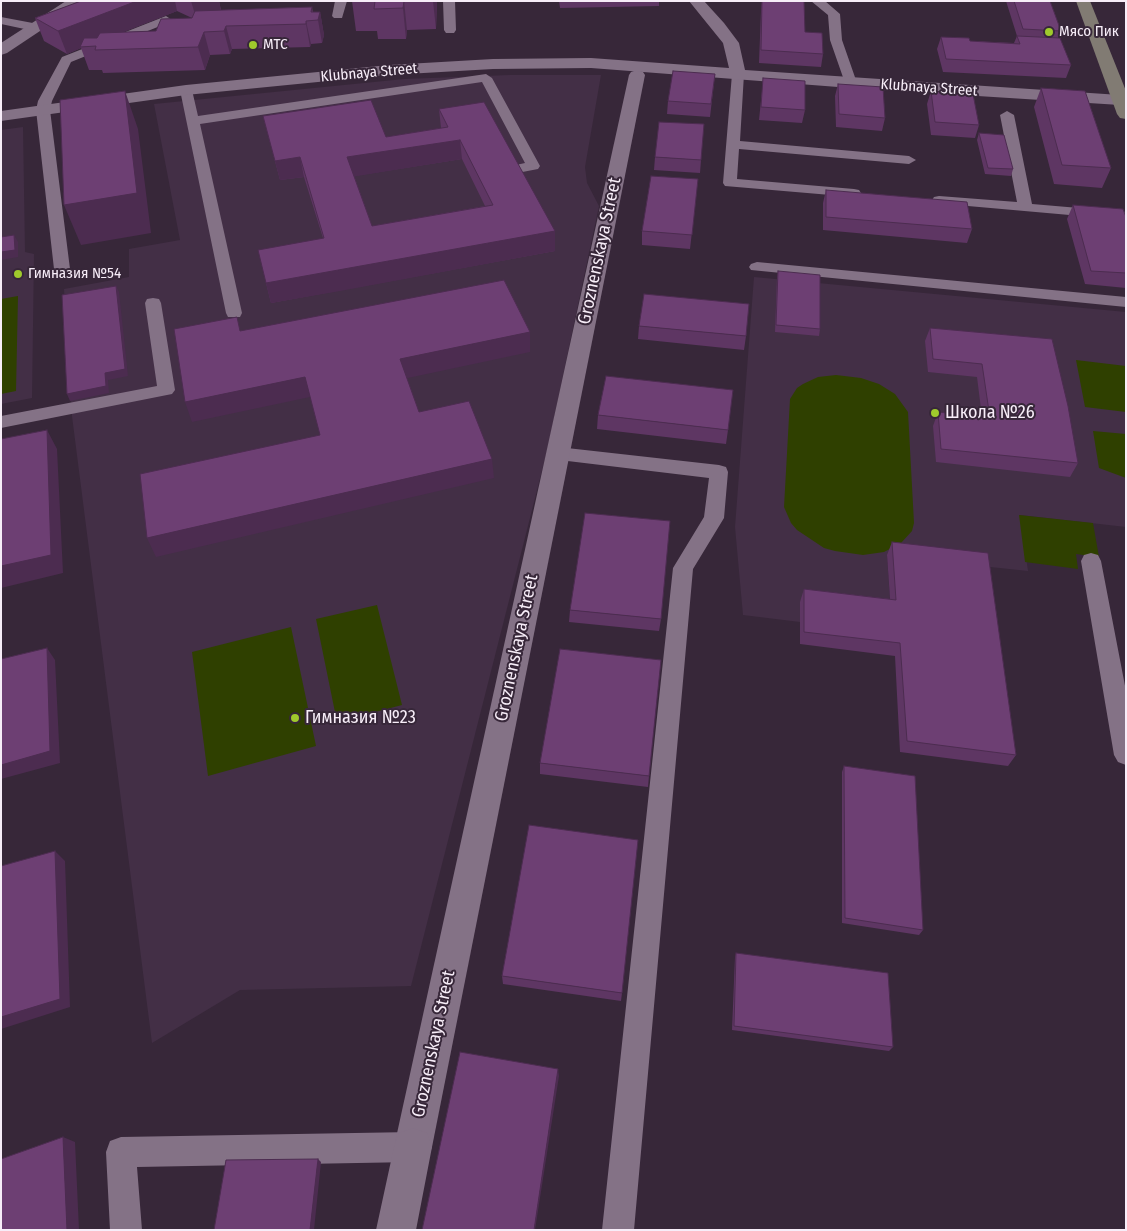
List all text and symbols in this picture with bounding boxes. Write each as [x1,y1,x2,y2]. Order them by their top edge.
place label: Мясо Пик [1059,23,1119,41]
marker: Мясо Пик [1043,26,1055,38]
place label: МТС [263,36,287,54]
marker: МТС [247,39,259,51]
street label: Klubnaya Street [320,60,418,86]
street label: Klubnaya Street [880,76,978,100]
street label: Groznenskaya Street [574,175,626,327]
place label: Гимназия №54 [28,265,121,283]
marker: Гимназия №54 [12,268,24,280]
place label: Школа №26 [945,402,1035,424]
marker: Школа №26 [929,407,941,419]
street label: Groznenskaya Street [491,572,543,724]
place label: Гимназия №23 [305,707,416,729]
marker: Гимназия №23 [289,712,301,724]
street label: Groznenskaya Street [408,968,460,1120]

